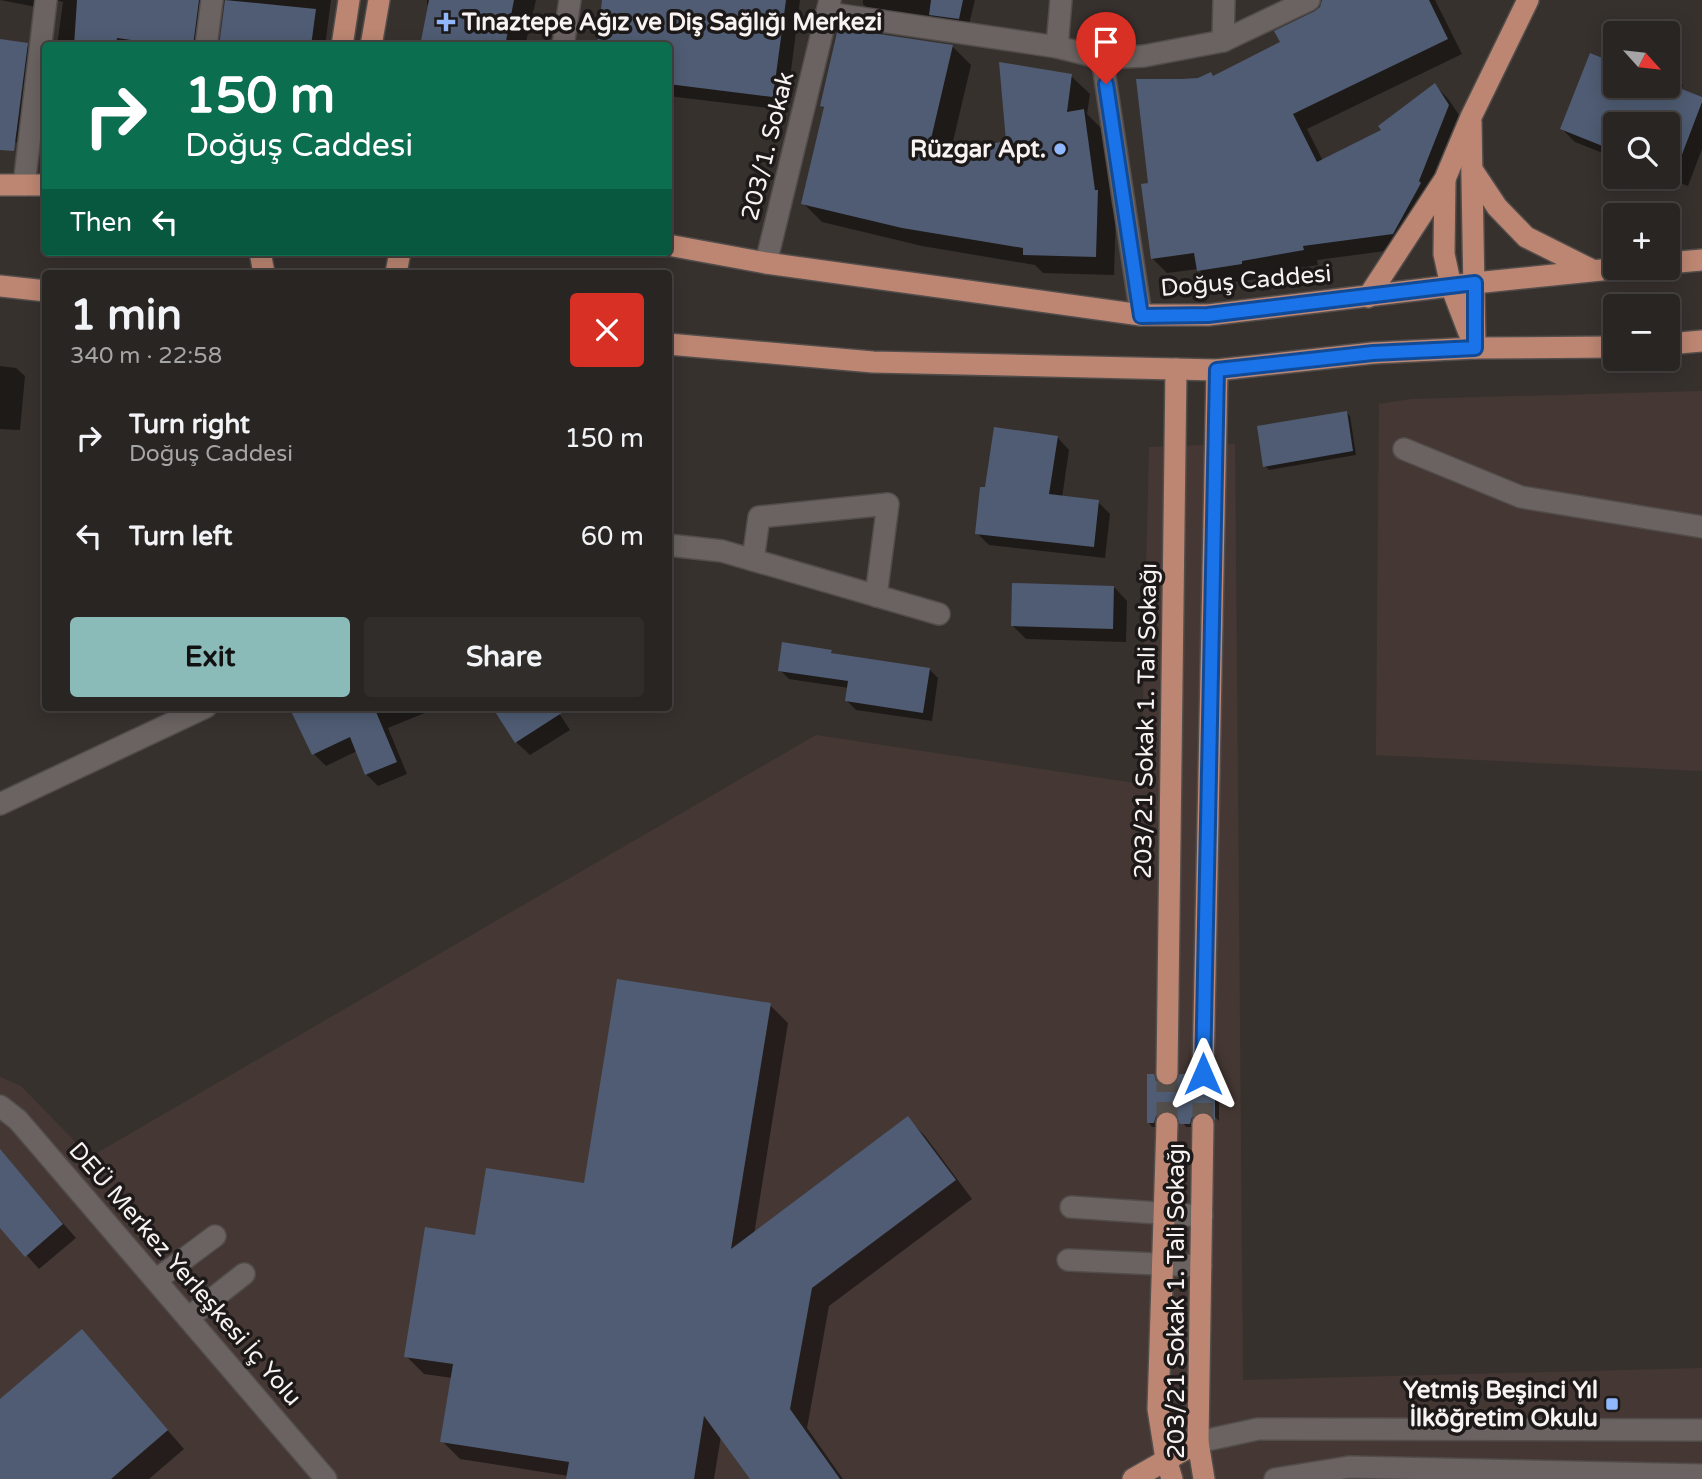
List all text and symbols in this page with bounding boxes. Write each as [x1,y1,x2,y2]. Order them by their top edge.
place label: Tınaztepe Ağız ve Diş Sağlığı Merkezi [461,8,882,37]
marker: Tınaztepe Ağız ve Diş Sağlığı Merkezi [436,12,456,32]
pin [1076,12.0,1136,84]
north arrow [1603,21,1680,98]
map controls [1603,21,1680,371]
icon: arrive [1087,23,1125,61]
text: 150 m [185,67,335,126]
street label: 203/1. Sokak [736,69,800,223]
icon: right [70,70,161,161]
button: search [1603,112,1680,189]
text: Doğuş Caddesi [185,127,413,165]
place label: Rüzgar Apt. [910,135,1046,164]
marker: Rüzgar Apt. [1052,141,1068,157]
icon: left [146,203,184,241]
button: + [1603,203,1680,280]
text: Then [70,207,132,238]
street label: Doğuş Caddesi [1159,259,1333,303]
text: 1 min [70,290,182,341]
button: close [570,293,644,367]
button: − [1603,294,1680,371]
text: 340 m · 22:58 [70,342,222,370]
text: Turn right [129,409,250,440]
icon: right [70,419,108,457]
text: 150 m [564,423,644,454]
text: Doğuş Caddesi [129,440,293,468]
icon: left [70,517,108,555]
text: Turn left [129,521,232,552]
text: 60 m [581,521,644,552]
street label: 203/21 Sokak 1. Tali Sokağı [1129,563,1163,879]
button: Exit [70,617,350,697]
button: Share [364,617,644,697]
position arrow [1166,1037,1240,1111]
street label: DEÜ Merkez Yerleşkesi İç Yolu [63,1136,307,1412]
street label: 203/21 Sokak 1. Tali Sokağı [1162,1143,1191,1459]
place label: Yetmiş Beşinci Yıl İlköğretim Okulu [1403,1376,1598,1433]
marker: Yetmiş Beşinci Yıl İlköğretim Okulu [1604,1396,1620,1412]

